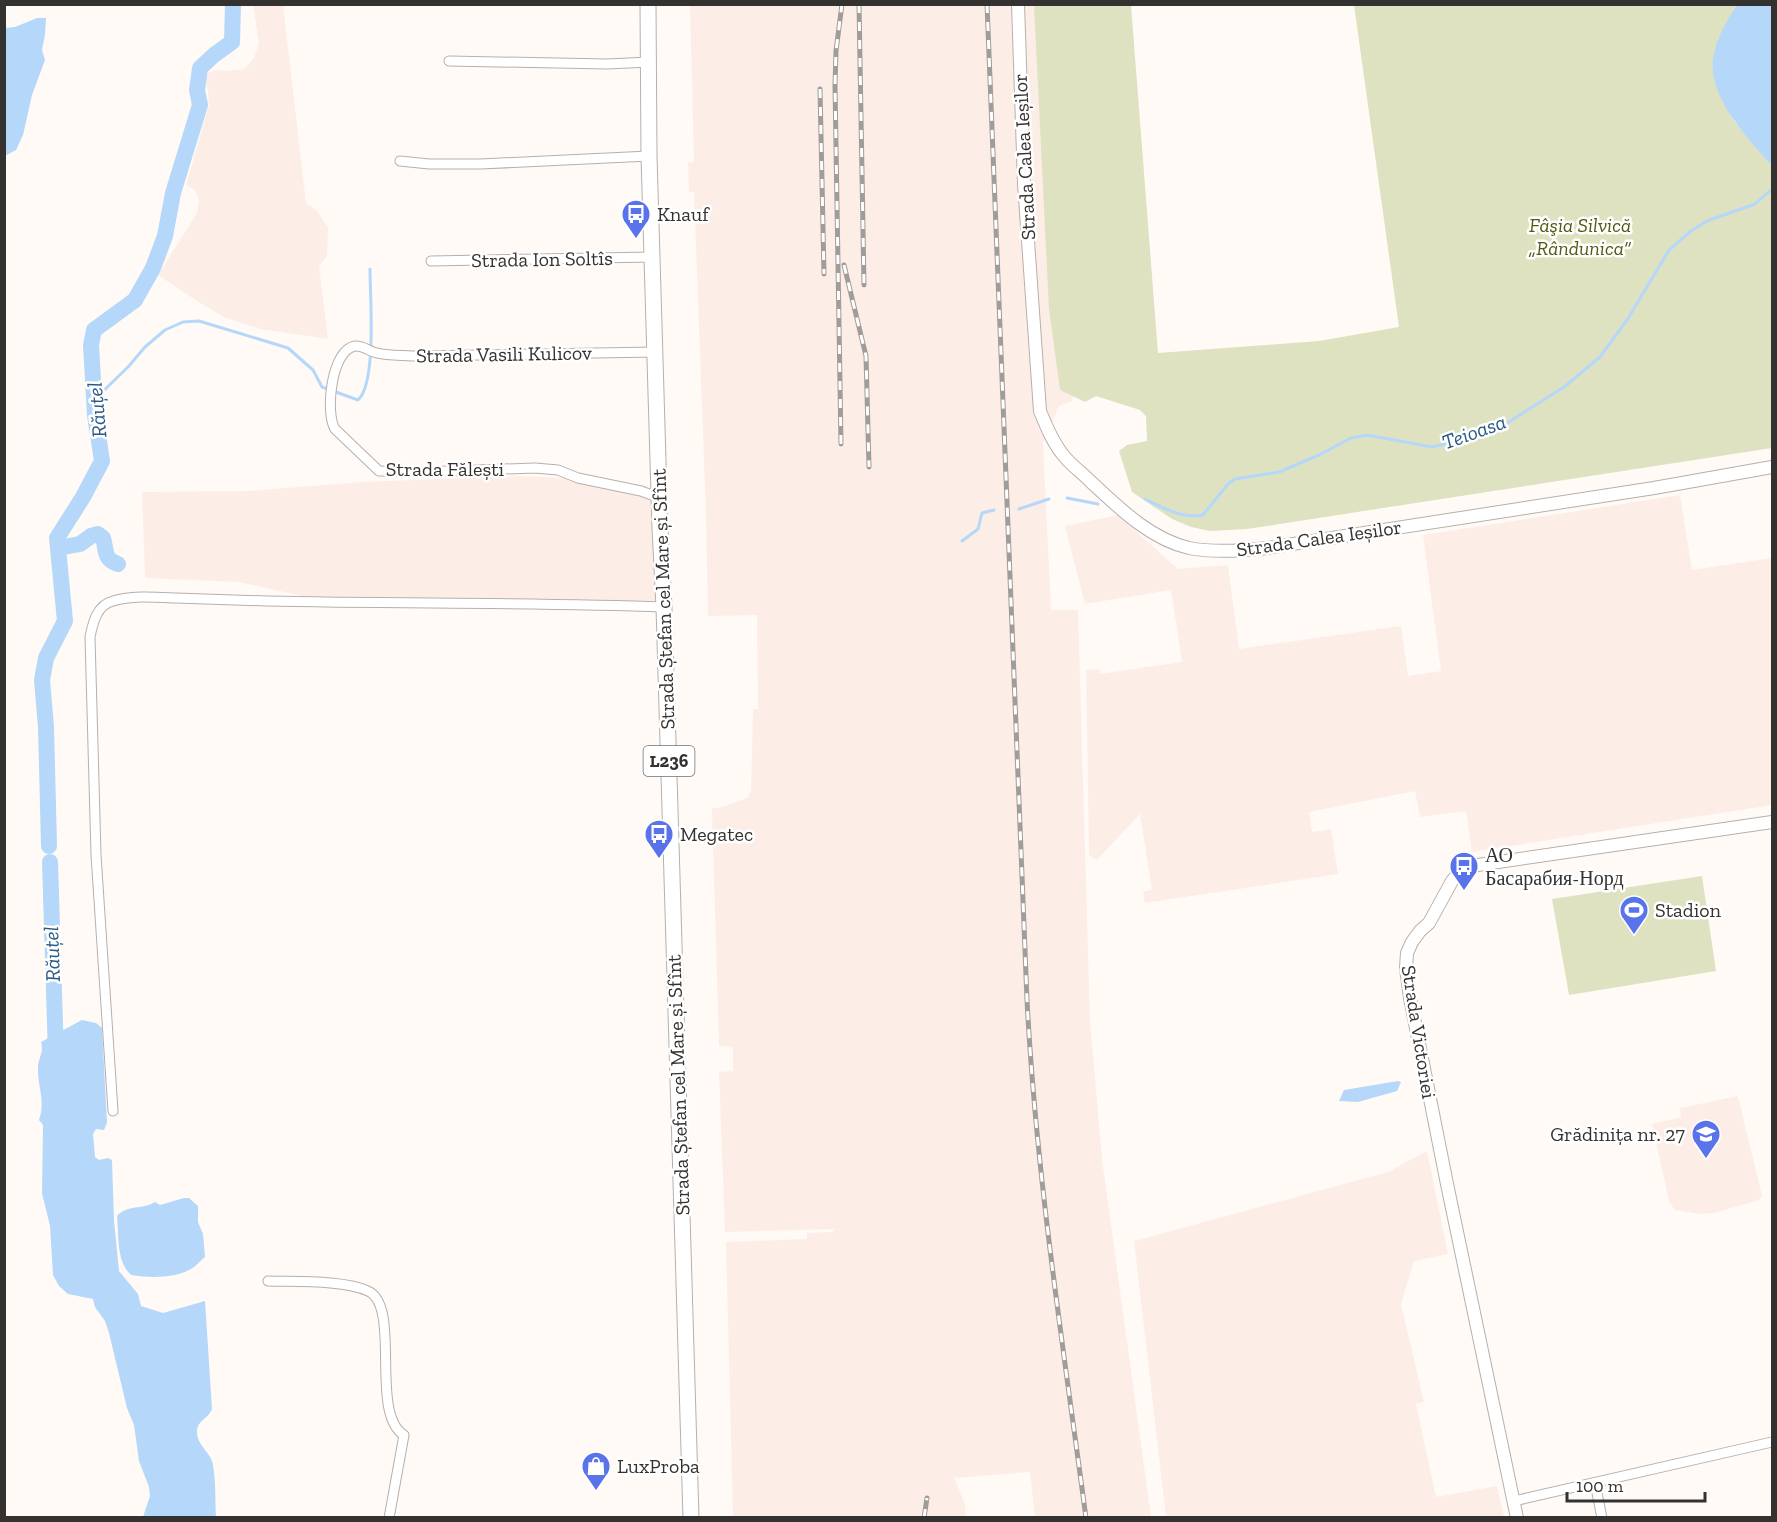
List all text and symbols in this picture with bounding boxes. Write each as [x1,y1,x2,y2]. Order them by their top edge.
street label: Strada Calea Ieșilor [1008,73,1040,241]
bus stop icon: Knauf [620,198,652,240]
place label: Knauf [657,202,710,226]
park label: Fâşia Silvică „Rândunica“ [1528,213,1632,260]
street label: Strada Ion Soltîs [471,246,613,272]
street label: Strada Vasili Kulicov [416,340,592,368]
water label: Răuțel [82,381,111,439]
water label: Teioasa [1439,408,1509,455]
street label: Strada Fălești [386,457,505,481]
street label: Strada Ștefan cel Mare și Sfînt [646,467,680,730]
street label: Strada Calea Ieșilor [1235,515,1403,561]
road number: L236 [644,746,694,776]
bus stop icon: Megatec [643,818,675,860]
place label: Megatec [680,822,753,846]
place label: АО Басарабия-Норд [1485,843,1624,890]
bus stop icon: АО Басарабия-Норд [1448,850,1480,892]
sports icon: Stadion [1618,894,1650,936]
place label: Stadion [1655,898,1722,922]
water label: Răuțel [38,926,65,982]
street label: Strada Ștefan cel Mare și Sfînt [661,953,695,1216]
street label: Strada Victoriei [1397,964,1441,1101]
school or university icon: Grădinița nr. 27 [1690,1118,1722,1160]
place label: Grădinița nr. 27 [1550,1122,1686,1146]
shop icon: LuxProba [580,1450,612,1492]
place label: LuxProba [617,1454,700,1478]
scale bar [1567,1465,1705,1503]
text: 100 m [1576,1475,1624,1497]

